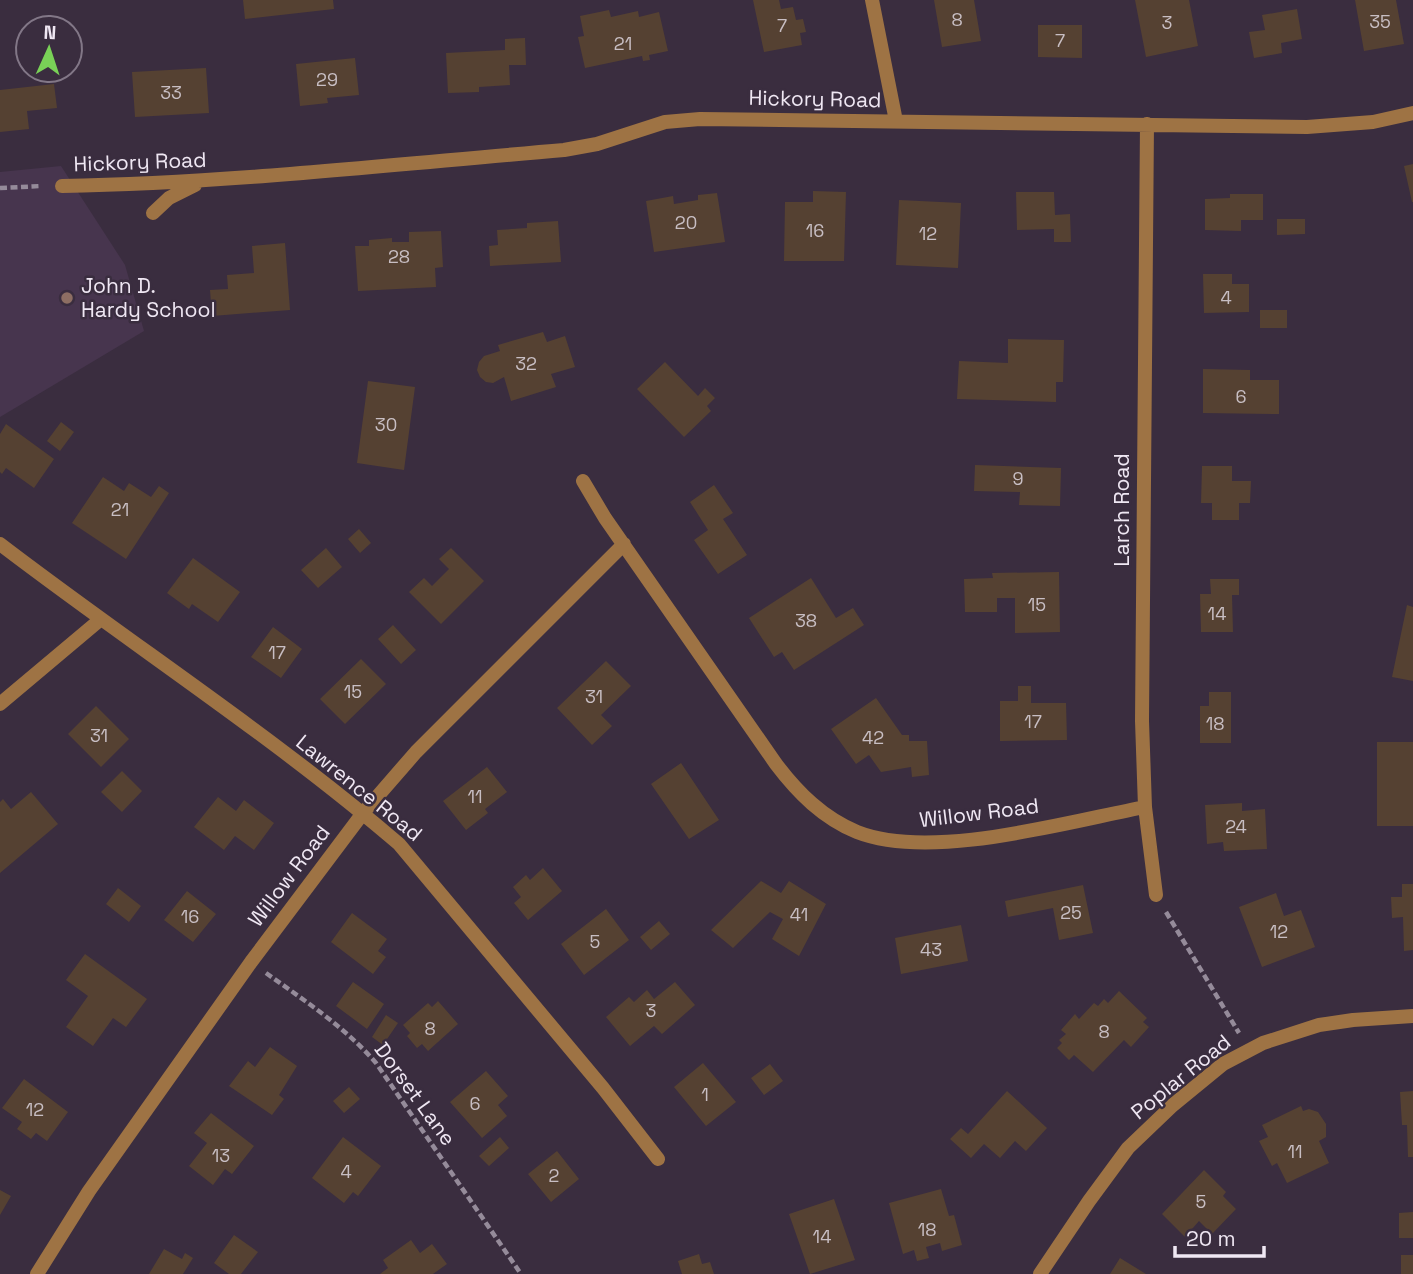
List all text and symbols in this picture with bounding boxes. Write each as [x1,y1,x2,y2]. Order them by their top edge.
house number: 8 [951,8,963,31]
house number: 35 [1369,10,1391,33]
house number: 3 [1162,11,1172,34]
north arrow [14,14,84,84]
house number: 7 [777,14,787,37]
text: N [43,20,57,45]
house number: 7 [1055,29,1065,52]
house number: 21 [614,32,632,55]
house number: 29 [316,68,338,91]
house number: 33 [160,81,182,104]
street label: Hickory Road [748,84,882,113]
street label: Hickory Road [73,146,207,177]
house number: 20 [675,211,697,234]
house number: 16 [806,219,824,242]
house number: 12 [919,222,937,245]
house number: 28 [388,245,410,268]
place label: John D. Hardy School [81,272,216,323]
house number: 4 [1220,286,1232,309]
marker: John D. Hardy School [59,290,75,306]
house number: 32 [515,352,537,375]
house number: 6 [1235,385,1247,408]
house number: 30 [375,413,397,436]
street label: Larch Road [1108,453,1135,567]
house number: 9 [1012,467,1024,490]
house number: 21 [111,498,129,521]
house number: 15 [1028,593,1046,616]
house number: 14 [1208,602,1226,625]
house number: 38 [795,609,817,632]
house number: 17 [268,641,286,664]
house number: 15 [344,680,362,703]
house number: 31 [585,685,603,708]
house number: 17 [1024,710,1042,733]
house number: 18 [1206,712,1224,735]
house number: 31 [90,724,108,747]
house number: 42 [862,726,884,749]
street label: Lawrence Road [291,728,428,847]
house number: 11 [467,785,483,808]
street label: Willow Road [918,792,1040,833]
house number: 24 [1225,815,1247,838]
street label: Willow Road [242,820,336,932]
house number: 25 [1060,901,1082,924]
house number: 41 [790,903,808,926]
house number: 16 [181,905,199,928]
house number: 12 [1270,920,1288,943]
house number: 5 [590,930,600,953]
house number: 43 [920,938,942,961]
house number: 3 [646,999,656,1022]
house number: 8 [424,1017,436,1040]
house number: 8 [1098,1020,1110,1043]
street label: Poplar Road [1125,1028,1236,1125]
street label: Dorset Lane [369,1037,462,1151]
house number: 1 [701,1083,709,1106]
house number: 6 [469,1092,481,1115]
house number: 12 [26,1098,44,1121]
house number: 11 [1287,1140,1303,1163]
house number: 13 [212,1144,230,1167]
house number: 4 [340,1160,352,1183]
house number: 2 [549,1164,559,1187]
house number: 5 [1196,1190,1206,1213]
scale bar [1175,1214,1264,1258]
house number: 18 [918,1218,936,1241]
house number: 14 [813,1225,831,1248]
text: 20 m [1186,1225,1236,1252]

